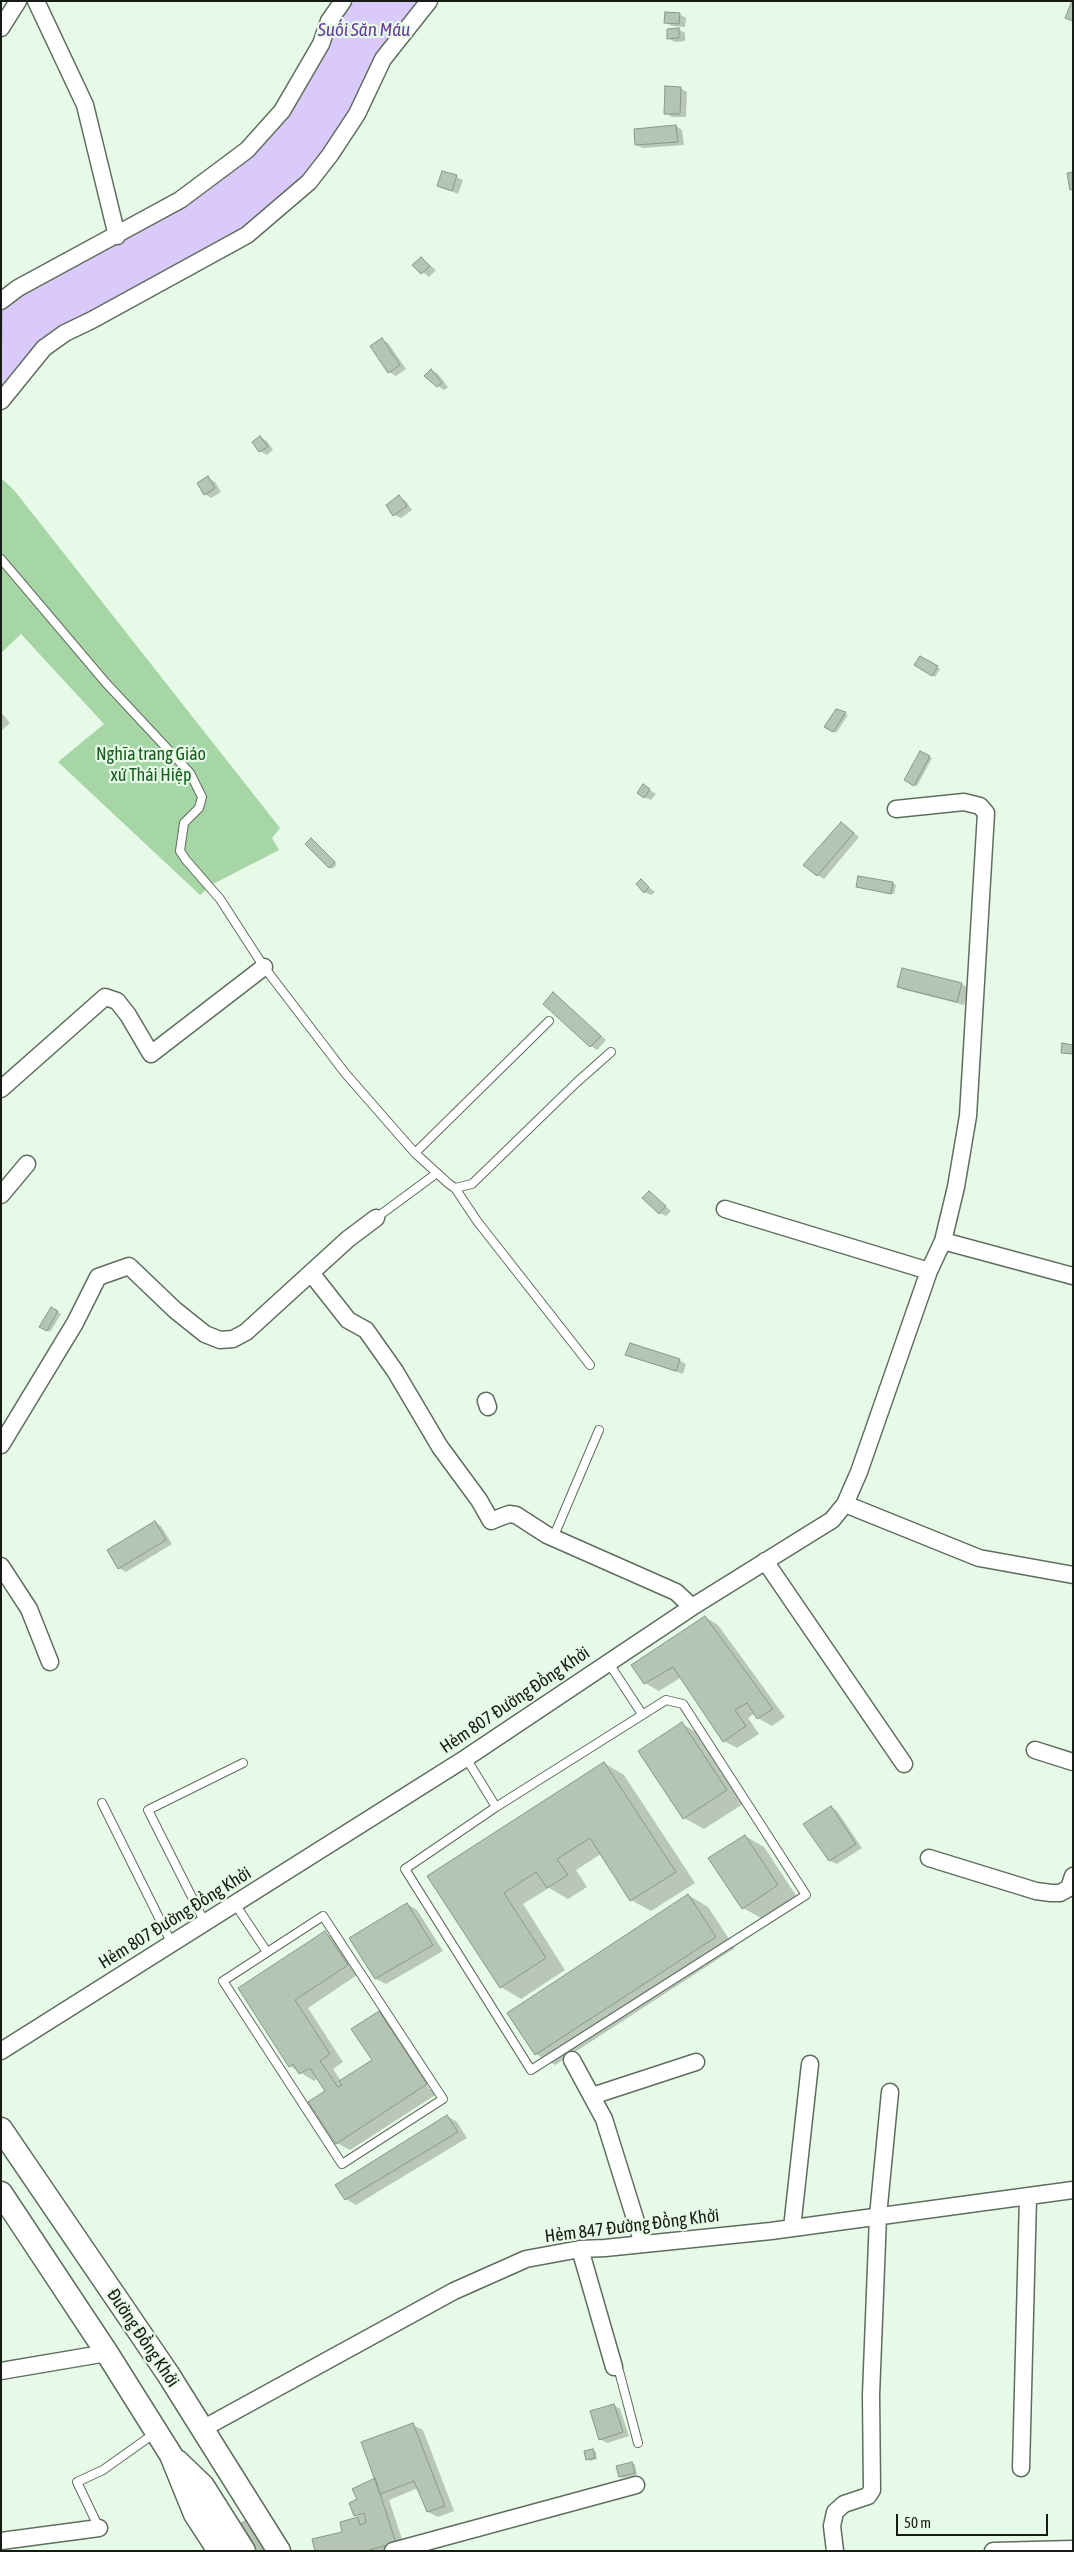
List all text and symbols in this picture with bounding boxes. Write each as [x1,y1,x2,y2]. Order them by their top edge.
water label: Suối Săn Máu [318,19,410,41]
park label: Nghĩa trang Giáo xứ Thái Hiệp [96,743,206,786]
street label: Hẻm 807 Đường Đồng Khởi [436,1642,594,1758]
street label: Hẻm 807 Đường Đồng Khởi [95,1862,255,1974]
street label: Hẻm 847 Đường Đồng Khởi [543,2205,721,2247]
street label: Đường Đồng Khởi [102,2285,184,2391]
scale bar [899,2504,1052,2536]
text: 50 m [904,2514,931,2531]

